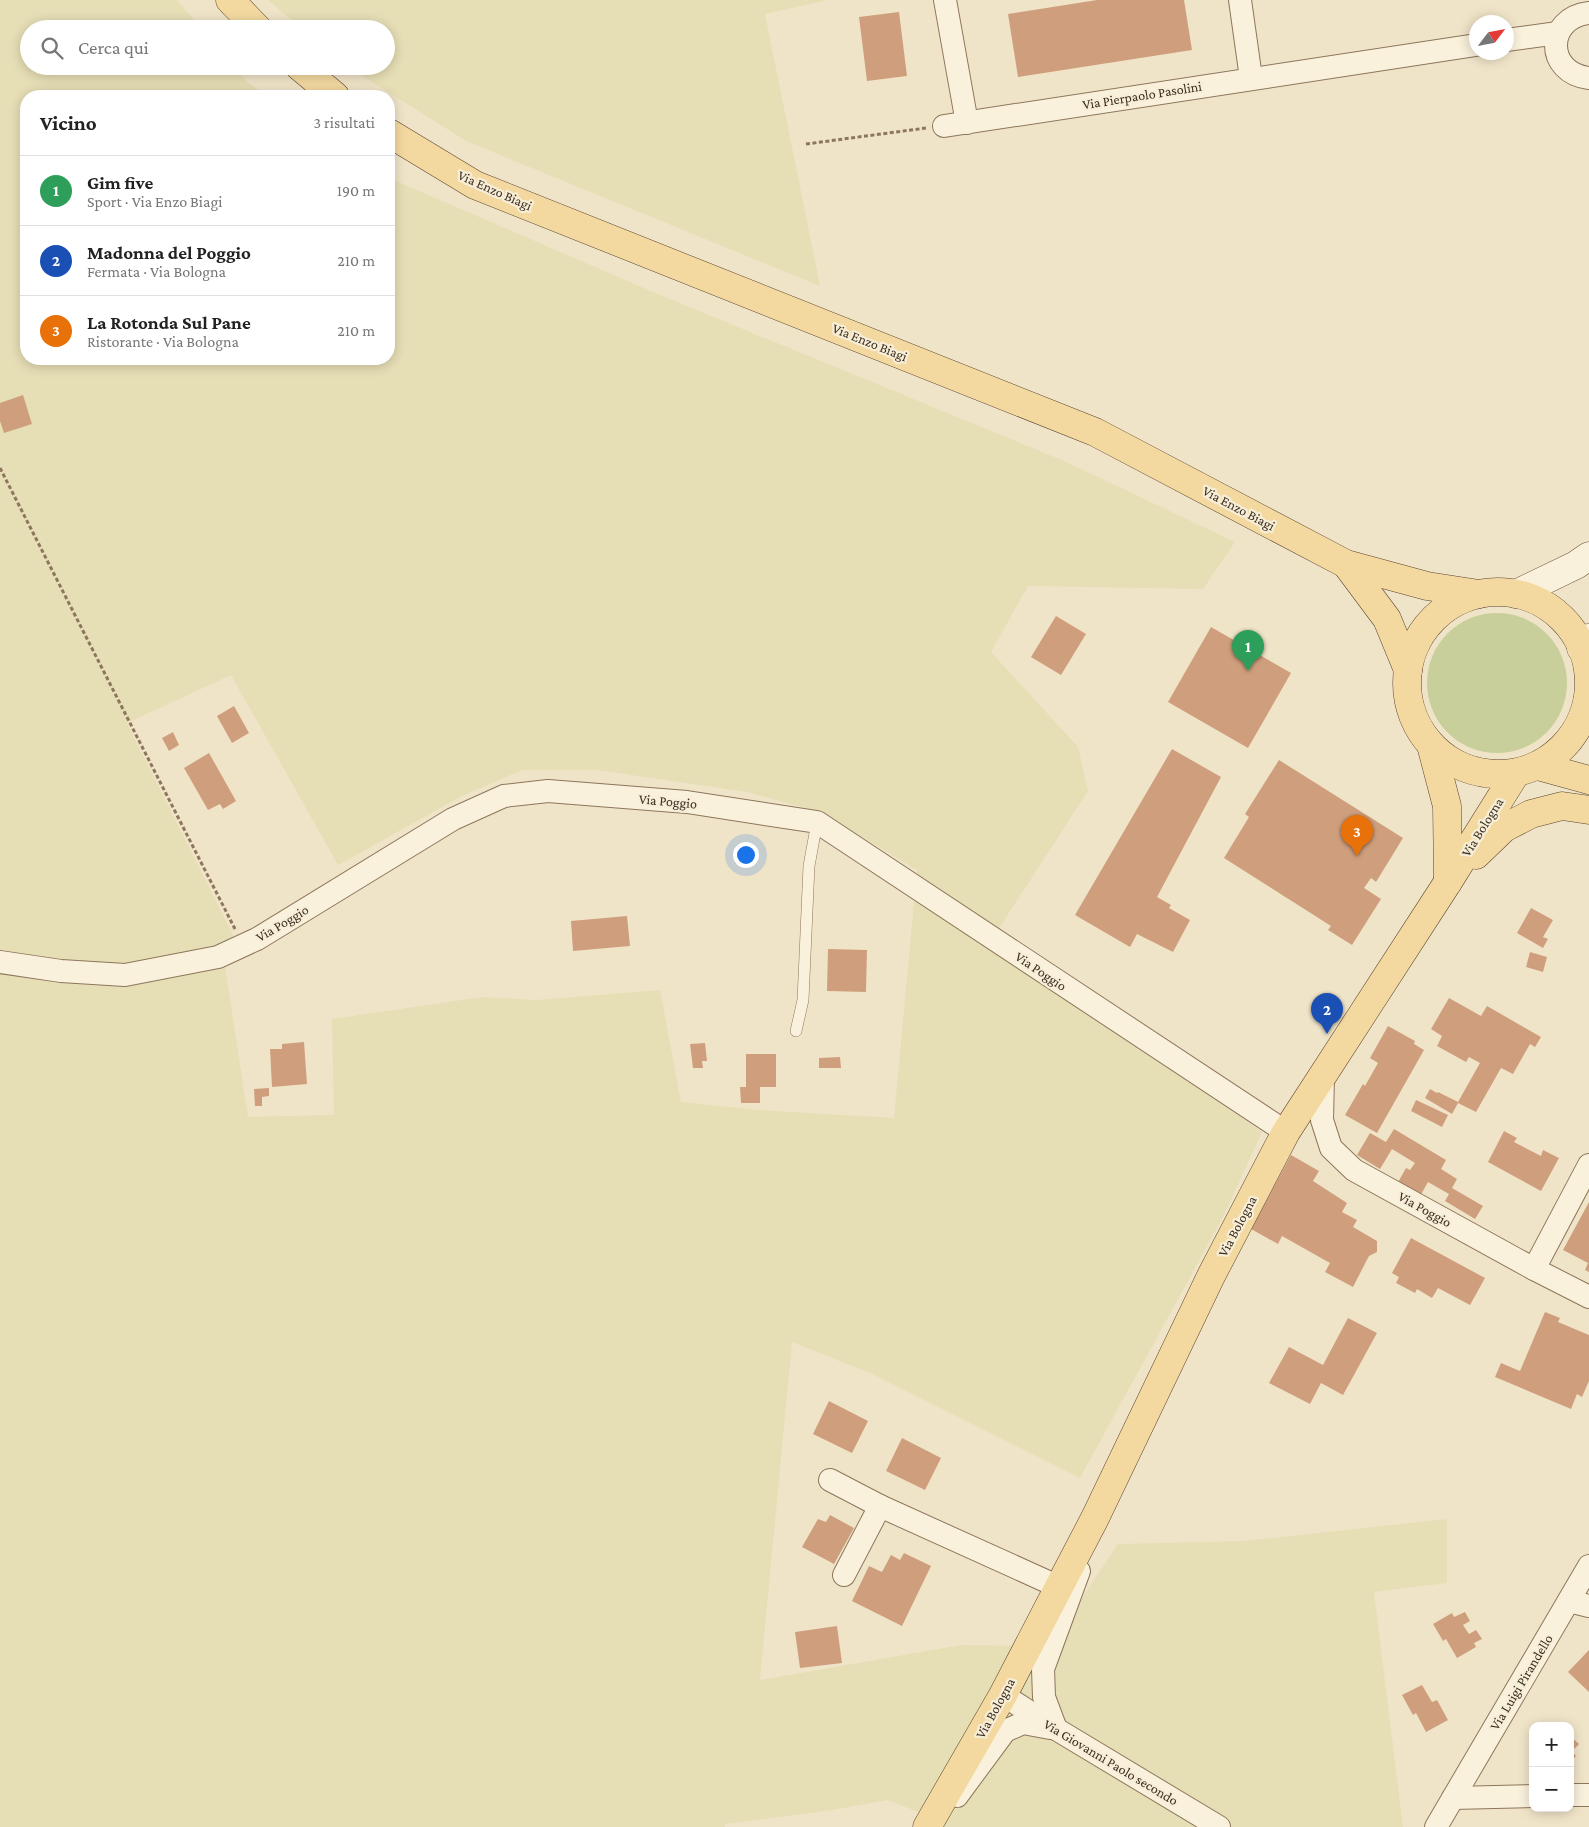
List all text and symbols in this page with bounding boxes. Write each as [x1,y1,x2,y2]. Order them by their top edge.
north arrow [1469,15,1514,60]
search box [20,20,395,75]
icon: search [38,34,66,62]
text: Cerca qui [78,37,149,58]
street label: Via Pierpaolo Pasolini [1081,78,1203,112]
text: Vicino [40,111,97,135]
text: 3 risultati [313,114,375,131]
street label: Via Enzo Biagi [455,167,535,214]
text: Gim five [87,172,153,193]
text: 1 [53,182,59,199]
text: 190 m [337,182,375,199]
text: Sport · Via Enzo Biagi [87,193,222,210]
text: Madonna del Poggio [87,242,251,263]
text: 2 [52,252,60,269]
text: 210 m [337,252,375,269]
text: Fermata · Via Bologna [87,263,226,280]
text: La Rotonda Sul Pane [87,312,251,333]
street label: Via Enzo Biagi [830,320,910,364]
text: 3 [52,322,60,339]
text: 210 m [337,322,375,339]
text: Ristorante · Via Bologna [87,333,239,350]
street label: Via Enzo Biagi [1200,482,1278,534]
pin: 1 [1232,630,1264,671]
street label: Via Poggio [638,790,698,812]
street label: Via Bologna [1458,794,1507,859]
pin: 3 [1341,815,1373,856]
your location [733,842,759,868]
street label: Via Poggio [253,901,311,945]
street label: Via Poggio [1012,948,1070,994]
pin: 2 [1311,993,1343,1034]
street label: Via Poggio [1396,1188,1454,1230]
street label: Via Bologna [1214,1192,1260,1259]
street label: Via Luigi Pirandello [1486,1631,1556,1733]
street label: Via Bologna [972,1675,1018,1741]
street label: Via Giovanni Paolo secondo [1041,1716,1181,1808]
map controls [1529,1722,1574,1812]
button: + [1529,1722,1574,1767]
button: − [1529,1767,1574,1812]

